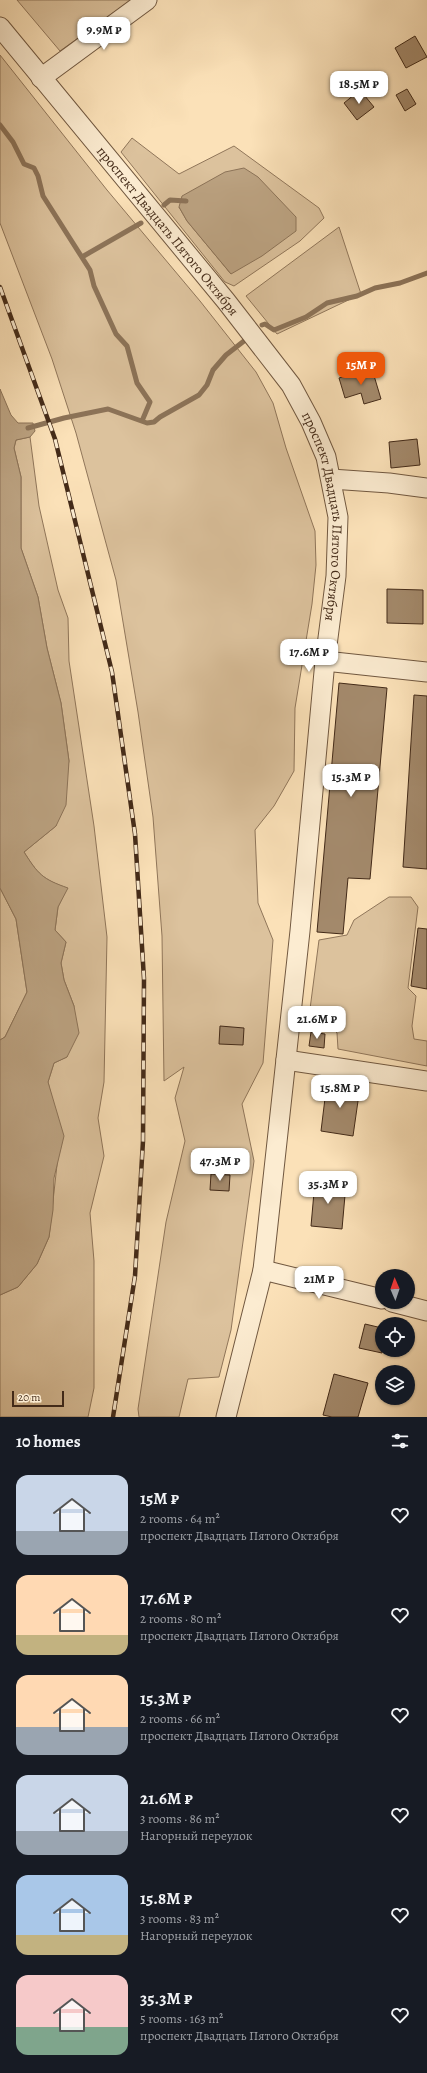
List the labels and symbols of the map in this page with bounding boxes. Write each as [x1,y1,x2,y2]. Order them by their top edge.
pin: 9.9M ₽ [71,17,137,51]
pin: 18.5M ₽ [322,71,396,105]
street label: проспект Двадцать Пятого Октября [92,142,243,320]
pin: 15M ₽ [333,352,389,386]
street label: проспект Двадцать Пятого Октября [297,408,347,622]
pin: 17.6M ₽ [272,639,346,673]
pin: 15.3M ₽ [314,764,388,798]
pin: 21.6M ₽ [280,1006,354,1040]
pin: 15.8M ₽ [303,1075,377,1109]
pin: 47.3M ₽ [183,1148,257,1182]
pin: 35.3M ₽ [291,1171,365,1205]
pin: 21M ₽ [291,1266,347,1300]
north arrow [375,1269,415,1309]
scale bar [12,1389,64,1408]

